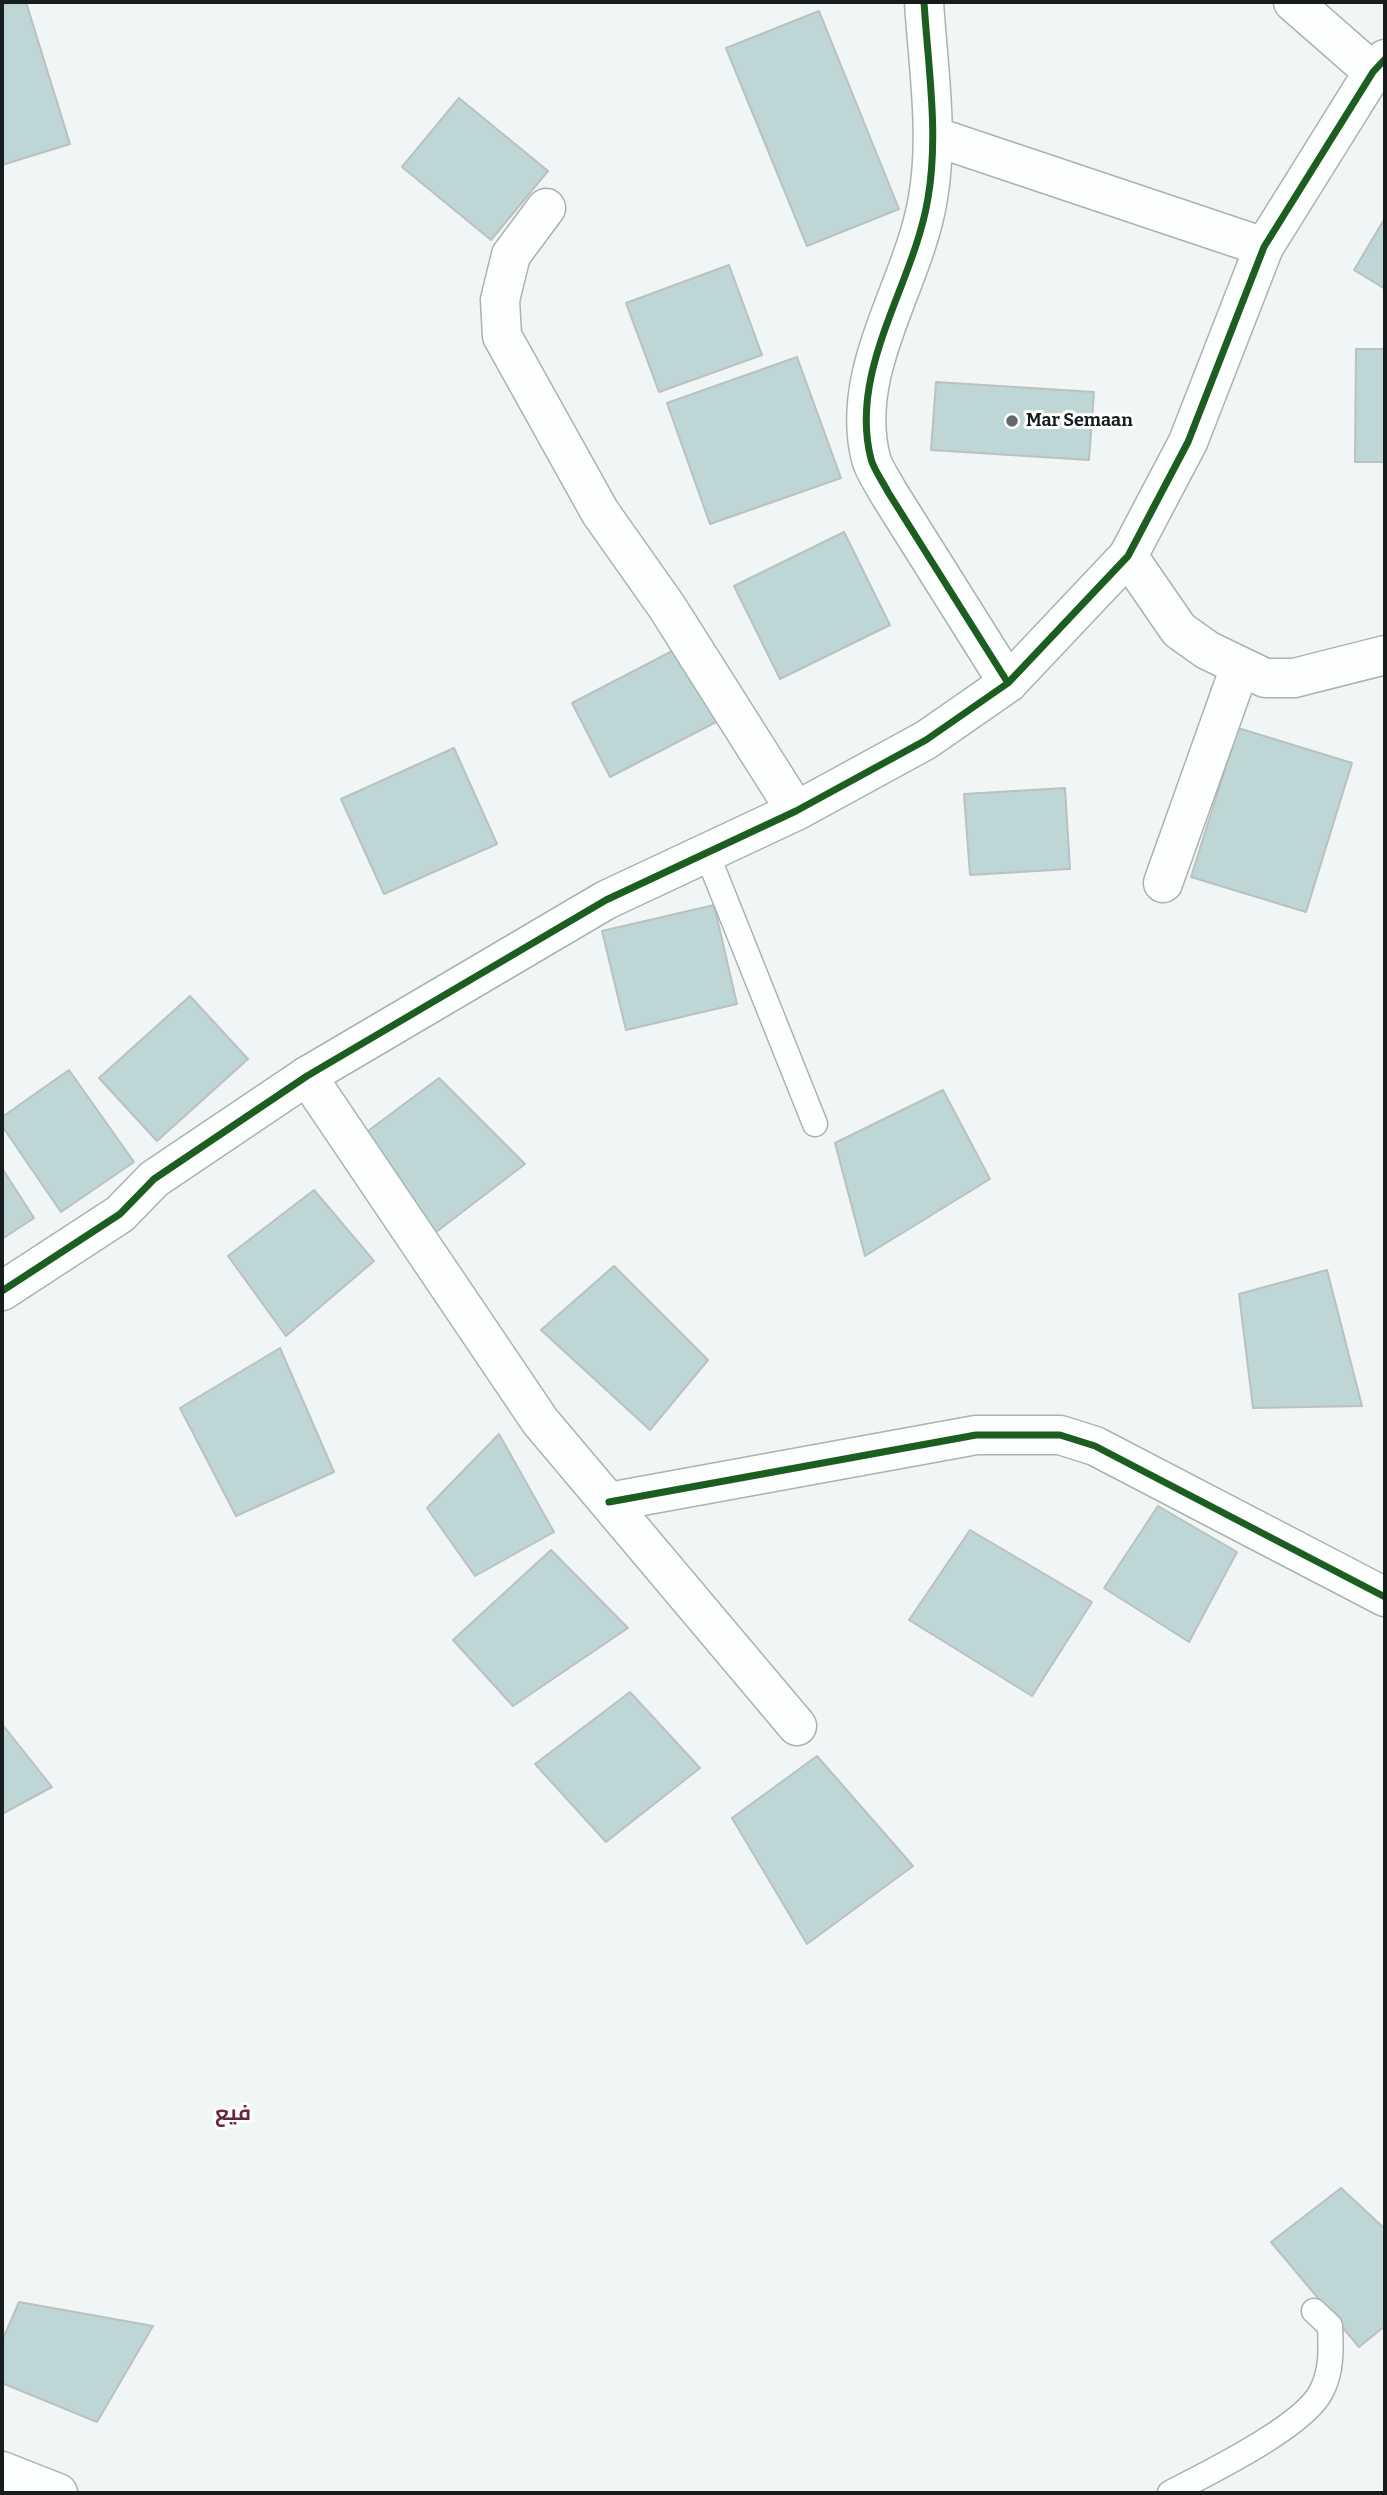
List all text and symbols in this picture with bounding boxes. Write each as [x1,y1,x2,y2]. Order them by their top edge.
place label: Mar Semaan [1026,410,1133,432]
marker: Mar Semaan [1004,413,1020,429]
district label: فيع [215,2101,251,2127]

